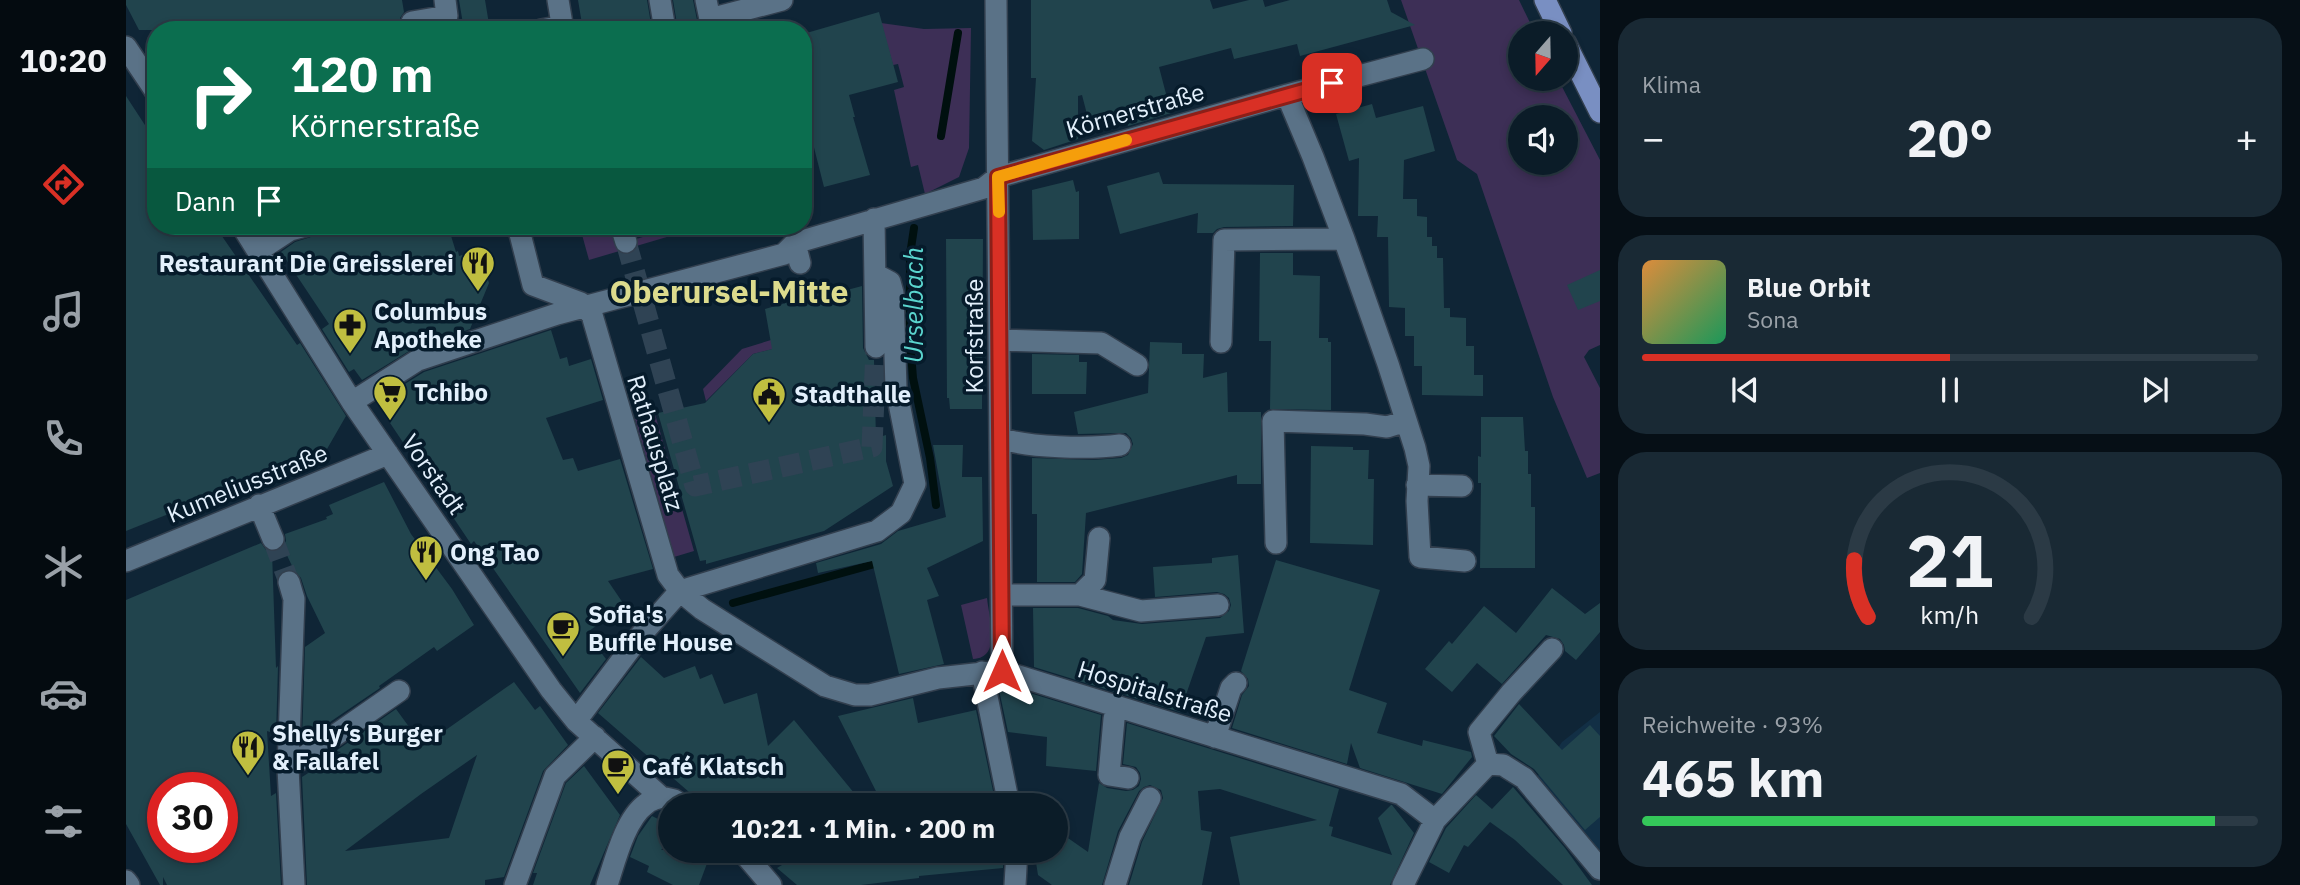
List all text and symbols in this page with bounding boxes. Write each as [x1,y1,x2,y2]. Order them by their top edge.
north arrow [1508,21,1578,91]
map controls [1508,21,1578,175]
text: 10:20 [19,39,107,81]
text: 120 m [290,42,434,105]
icon: right [175,49,266,140]
pin [1302,53,1362,113]
icon: arrive [1313,64,1351,102]
text: Klima [1642,69,1701,99]
street label: Körnerstraße [1062,75,1208,145]
text: Körnerstraße [290,104,480,146]
text: 20° [1907,104,1993,171]
button: sound [1508,105,1578,175]
text: − [1642,113,1665,162]
text: + [2235,113,2258,162]
icon: directions [39,160,88,209]
icon: arrive [250,182,288,220]
text: Dann [175,184,236,218]
restaurant icon: Restaurant Die Greisslerei [459,244,497,293]
place label: Restaurant Die Greisslerei [159,247,454,279]
water label: Urselbach [896,247,930,363]
district label: Oberursel-Mitte [609,270,849,312]
text: Blue Orbit [1747,270,1871,304]
street label: Korfstraße [958,279,990,393]
icon: music [39,287,88,336]
place label: Columbus Apotheke [374,295,487,355]
text: Sona [1747,304,1799,334]
pharmacy icon: Columbus Apotheke [331,306,369,355]
street label: Rathausplatz [620,371,692,515]
icon: previous [1726,371,1764,409]
icon: pause [1931,371,1969,409]
icon: next [2136,371,2174,409]
supermarket icon: Tchibo [371,373,409,422]
public building icon: Stadthalle [750,375,788,424]
place label: Tchibo [414,376,488,408]
place label: Stadthalle [794,378,911,410]
icon: phone [39,414,88,463]
street label: Vorstadt [395,427,473,521]
street label: Kumeliusstraße [162,436,332,530]
text: 21 [1906,512,1994,607]
restaurant icon: Ong Tao [407,533,445,582]
place label: Ong Tao [450,536,540,568]
icon: climate [39,542,88,591]
place label: Sofia's Buffle House [588,598,733,658]
text: km/h [1921,598,1979,631]
cafe icon: Sofia's Buffle House [544,609,582,658]
position arrow [965,634,1039,708]
street label: Hospitalstraße [1074,652,1236,730]
icon: car [39,669,88,718]
text: Reichweite · 93% [1642,709,1823,739]
place label: Shelly‘s Burger & Fallafel [272,717,443,777]
restaurant icon: Shelly‘s Burger & Fallafel [229,728,267,777]
text: 465 km [1642,744,1824,811]
cafe icon: Café Klatsch [599,747,637,796]
place label: Café Klatsch [642,750,784,782]
speed limit sign: 30 [147,772,238,863]
icon: filters [39,797,88,846]
text: 10:21 · 1 Min. · 200 m [731,811,995,845]

